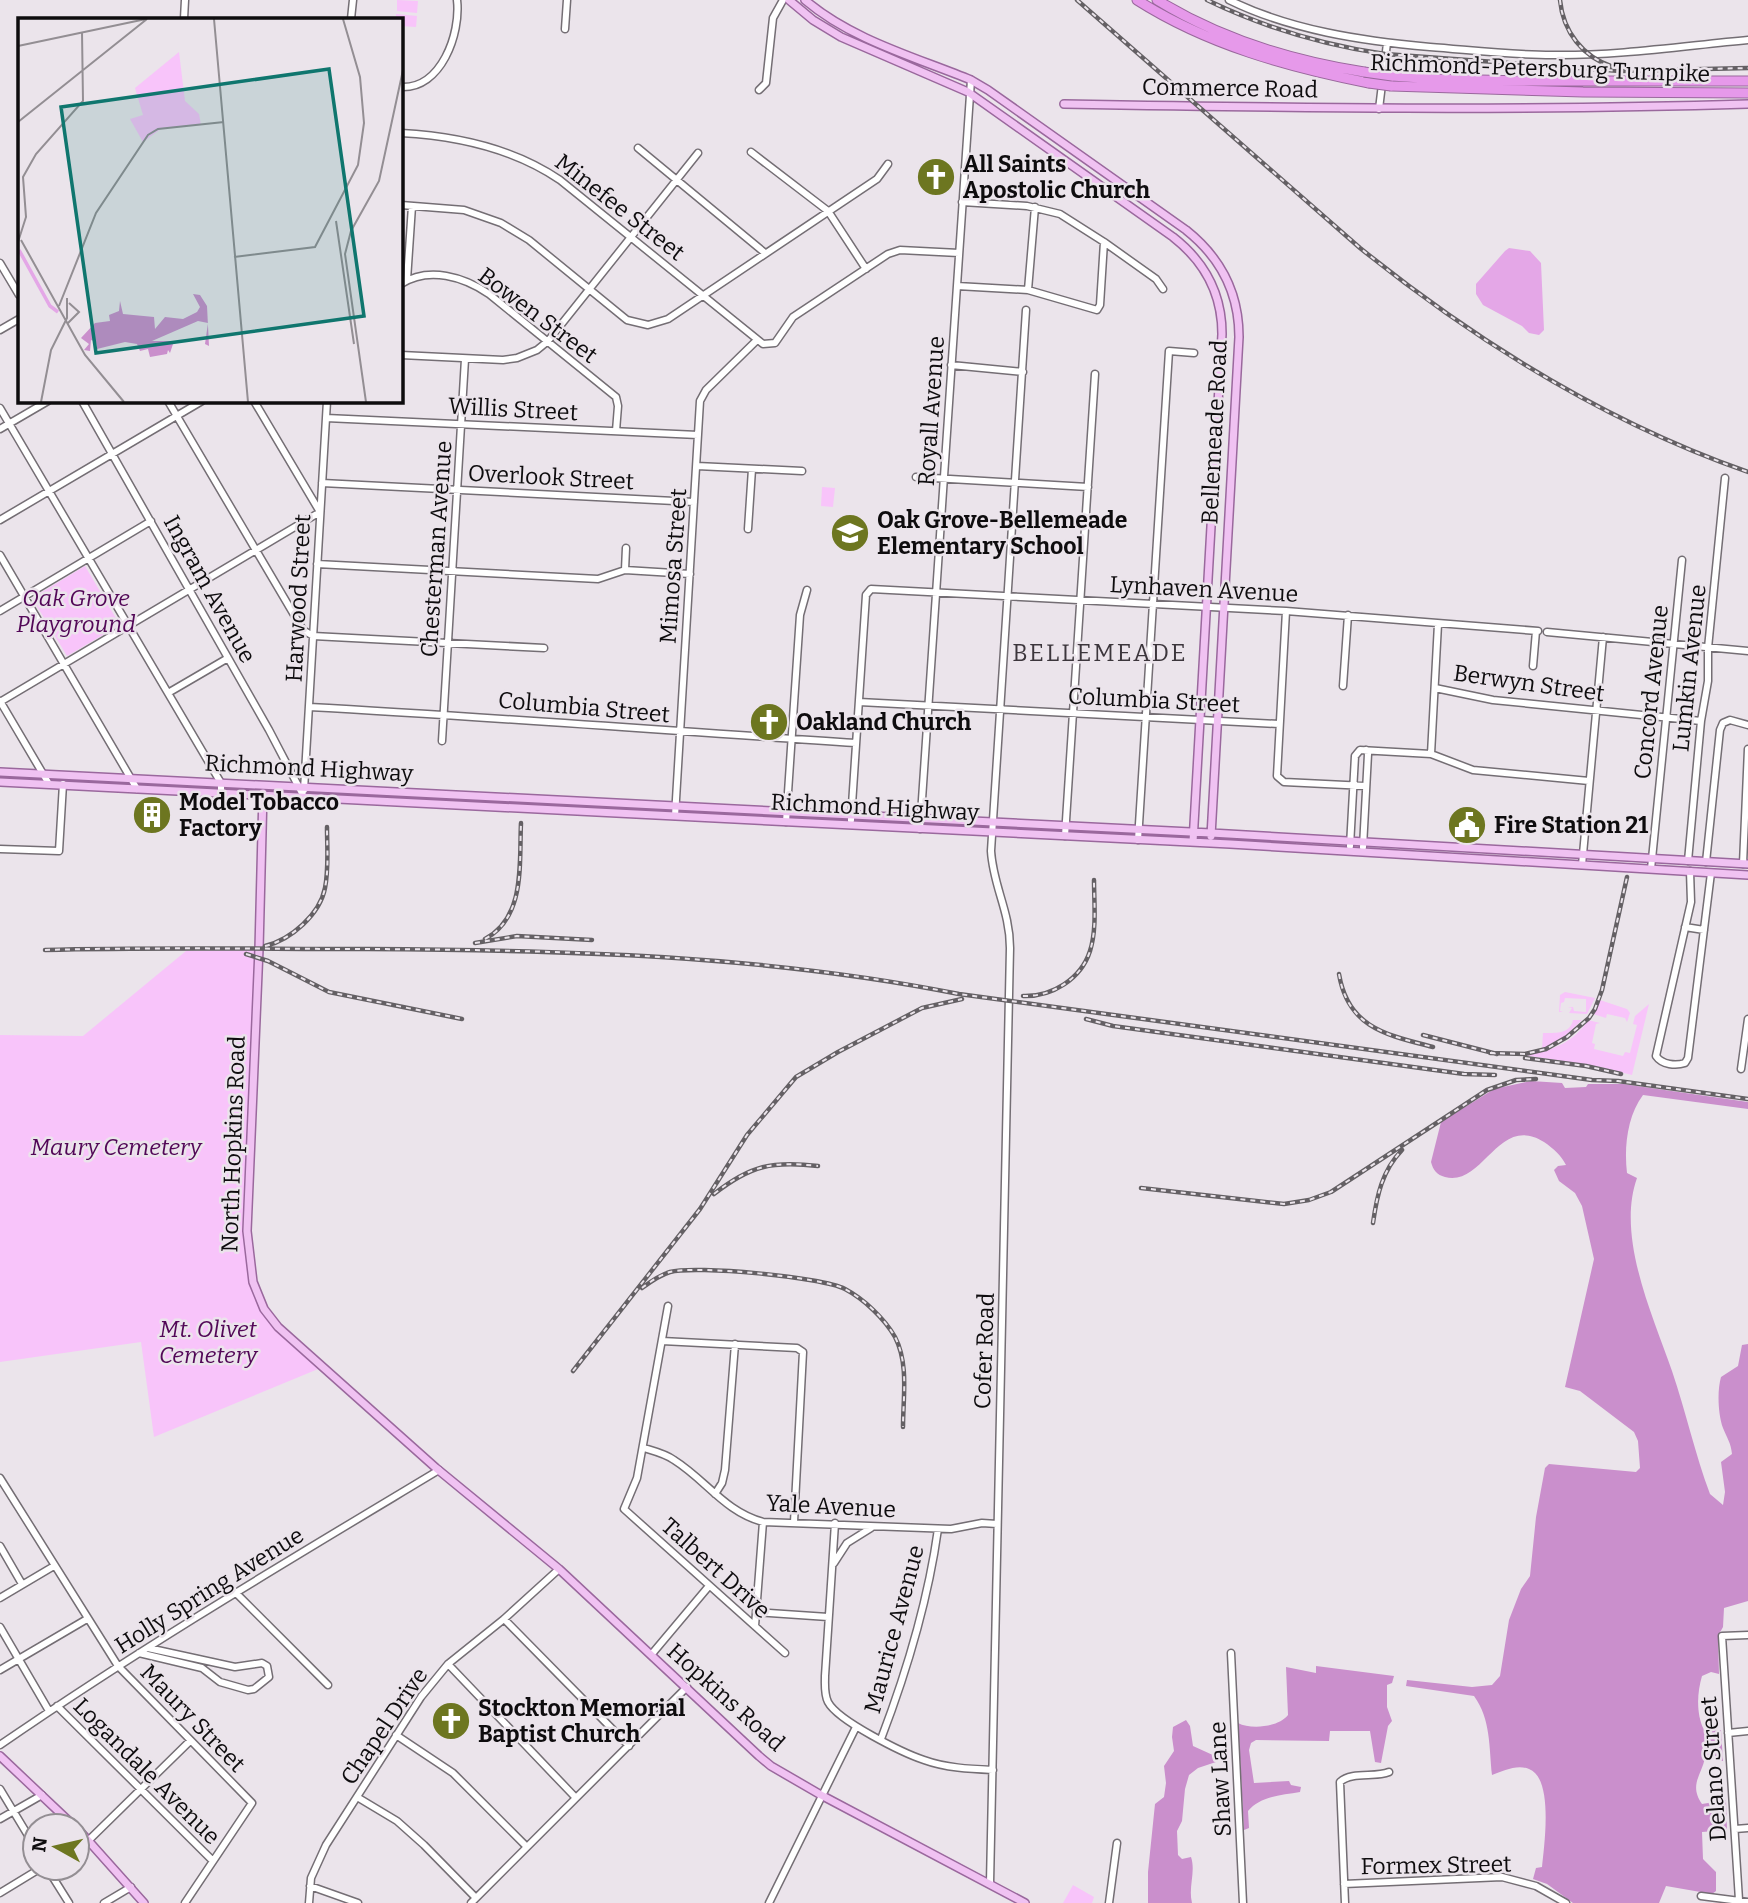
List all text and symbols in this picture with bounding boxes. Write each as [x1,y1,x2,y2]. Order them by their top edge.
inset map [18,18,402,402]
street label: Richmond-Petersburg Turnpike [1369,48,1711,88]
street label: Commerce Road [1142,72,1319,104]
street label: Minefee Street [550,148,690,266]
place label: All Saints Apostolic Church [963,150,1151,204]
church icon: All Saints Apostolic Church [915,156,957,198]
street label: Bowen Street [473,261,603,369]
street label: Royall Avenue [912,335,950,487]
street label: Bellemeade Road [1195,339,1233,525]
street label: Willis Street [447,392,579,426]
street label: Chesterman Avenue [414,440,458,658]
street label: Overlook Street [467,459,635,495]
street label: Mimosa Street [654,487,692,645]
place label: Oak Grove-Bellemeade Elementary School [877,506,1127,560]
street label: Ingram Avenue [158,510,262,668]
school or university icon: Oak Grove-Bellemeade Elementary School [829,512,871,554]
street label: Harwood Street [280,513,316,683]
street label: Lynhaven Avenue [1109,570,1299,608]
street label: Lumkin Avenue [1666,583,1712,753]
park label: Oak Grove Playground [16,584,136,638]
street label: Concord Avenue [1628,603,1674,781]
district label: BELLEMEADE [1012,639,1188,667]
street label: Berwyn Street [1452,659,1606,707]
street label: Columbia Street [1067,682,1241,718]
street label: Columbia Street [497,686,671,728]
church icon: Oakland Church [748,701,790,743]
place label: Oakland Church [796,708,972,736]
street label: Richmond Highway [204,749,415,787]
place label: Model Tobacco Factory [179,788,339,842]
street label: Richmond Highway [770,788,981,826]
building icon: Model Tobacco Factory [131,794,173,836]
public building icon: Fire Station 21 [1446,804,1488,846]
place label: Fire Station 21 [1494,811,1648,839]
street label: North Hopkins Road [215,1035,251,1253]
park label: Maury Cemetery [30,1133,203,1161]
street label: Cofer Road [968,1292,1000,1410]
park label: Mt. Olivet Cemetery [159,1315,258,1369]
street label: Yale Avenue [765,1489,897,1523]
street label: Talbert Drive [656,1512,776,1624]
street label: Holly Spring Avenue [109,1521,309,1659]
street label: Maurice Avenue [858,1542,930,1716]
street label: Hopkins Road [661,1637,791,1757]
street label: Maury Street [135,1658,251,1778]
street label: Chapel Drive [335,1662,433,1790]
street label: Logandale Avenue [68,1692,226,1850]
place label: Stockton Memorial Baptist Church [478,1694,685,1748]
street label: Delano Street [1694,1696,1732,1842]
church icon: Stockton Memorial Baptist Church [430,1700,472,1742]
street label: Shaw Lane [1203,1721,1237,1837]
north arrow [21,1812,91,1882]
text: N [27,1836,52,1854]
street label: Formex Street [1360,1850,1512,1880]

